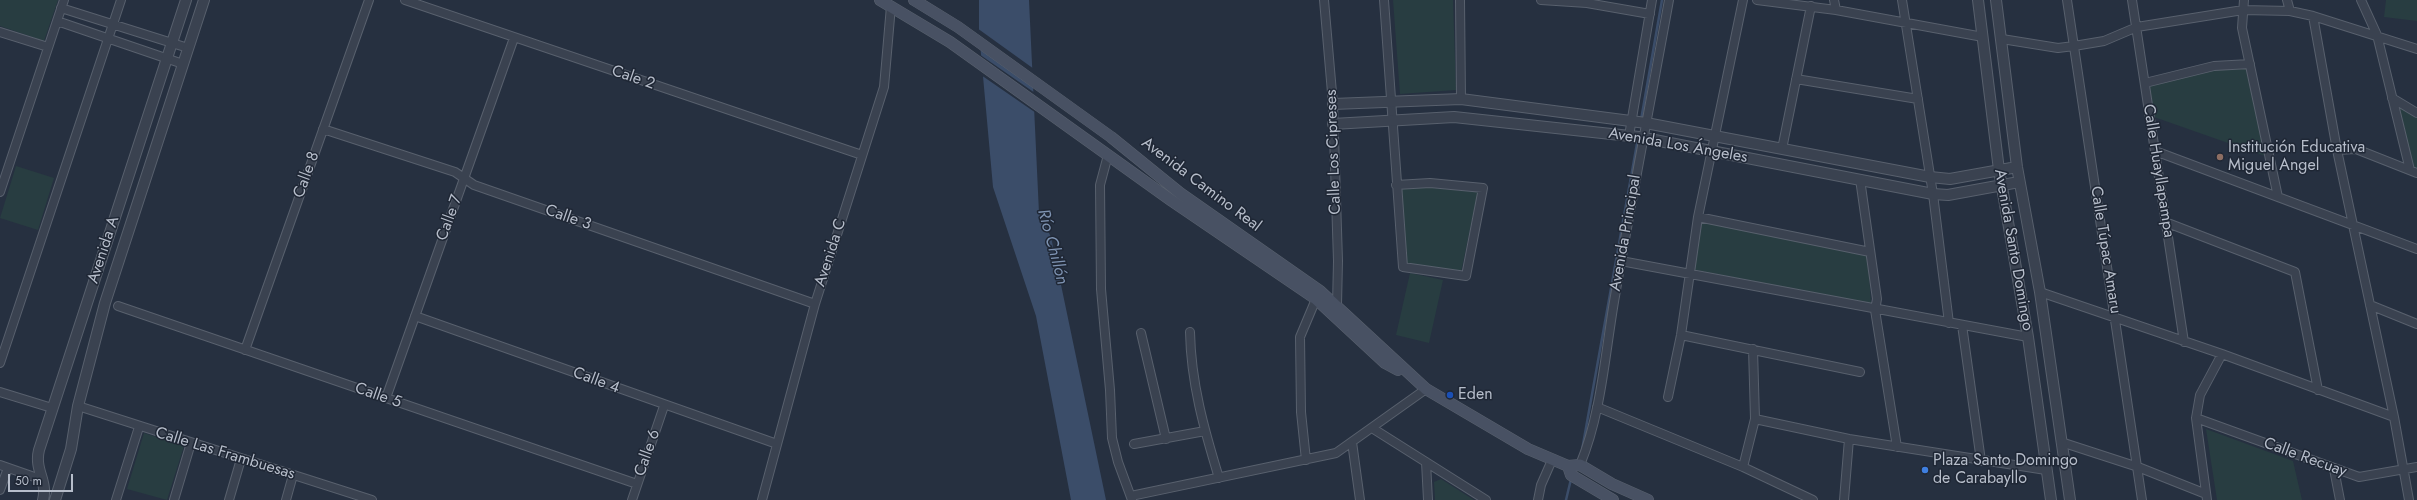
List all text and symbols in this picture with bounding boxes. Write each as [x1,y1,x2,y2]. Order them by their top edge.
street label: Cale 2 [609,62,657,94]
street label: Calle Los Cipreses [1322,89,1346,215]
street label: Calle Huayllapampa [2138,103,2178,239]
street label: Avenida Los Ángeles [1607,124,1749,168]
street label: Avenida Camino Real [1137,134,1265,236]
place label: Institución Educativa Miguel Angel [2228,138,2365,176]
street label: Calle 8 [290,149,324,201]
marker: Institución Educativa Miguel Angel [2215,152,2225,162]
street label: Avenida Santo Domingo [1989,168,2037,332]
street label: Avenida Principal [1606,173,1646,293]
street label: Calle Túpac Amaru [2085,185,2125,315]
street label: Calle 7 [433,192,467,244]
street label: Calle 3 [542,201,594,235]
water label: Río Chillón [1032,207,1072,287]
street label: Avenida A [84,214,124,286]
street label: Avenida C [811,217,851,289]
street label: Calle 4 [570,364,622,398]
street label: Calle 5 [352,379,404,413]
place label: Eden [1458,385,1493,405]
marker: Eden [1445,390,1455,400]
street label: Calle Las Frambuesas [153,424,297,484]
street label: Calle 6 [631,427,665,479]
street label: Calle Recuay [2261,434,2349,482]
place label: Plaza Santo Domingo de Carabayllo [1933,451,2078,489]
marker: Plaza Santo Domingo de Carabayllo [1920,465,1930,475]
scale bar [10,466,75,492]
text: 50 m [15,472,42,490]

